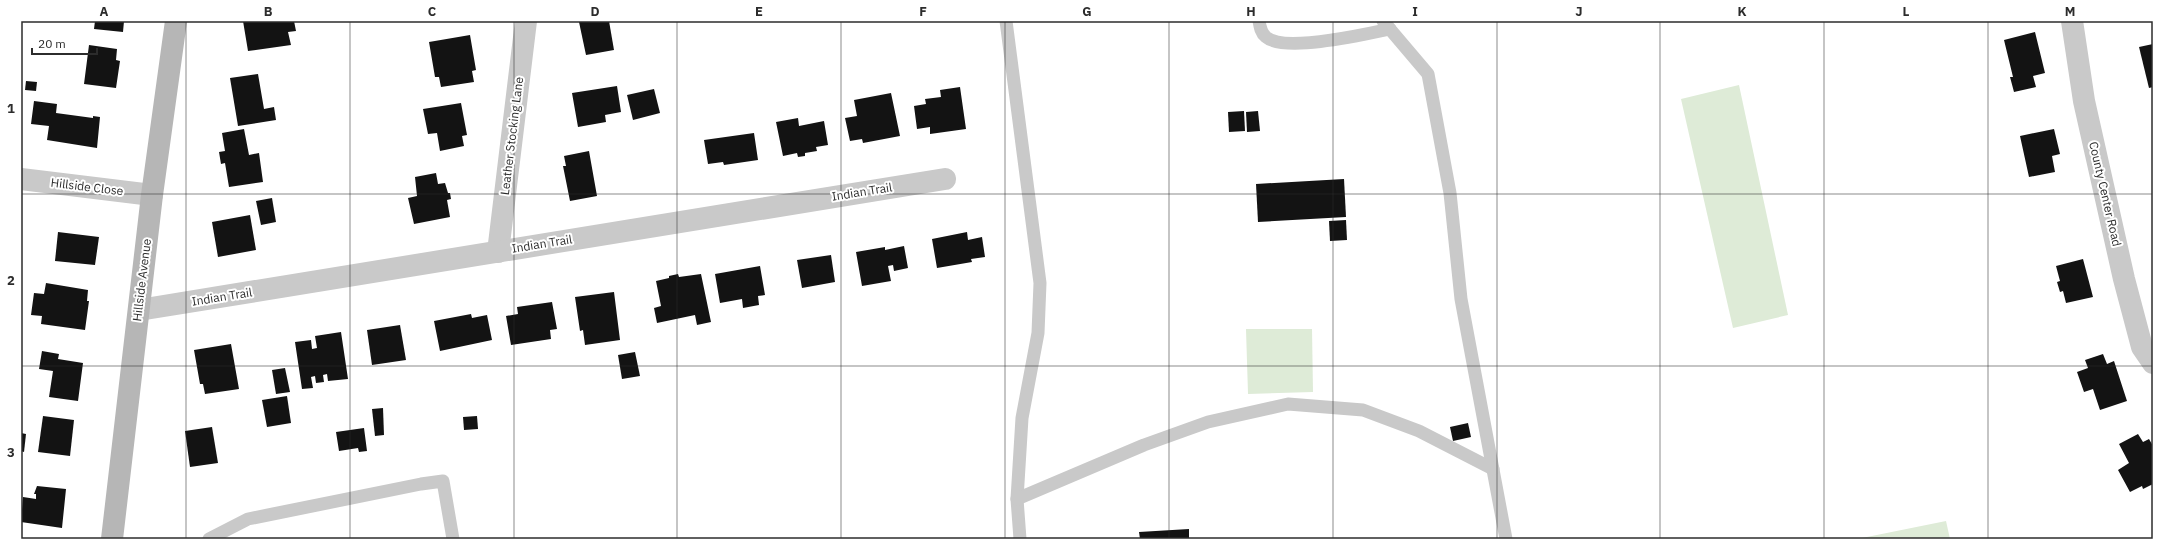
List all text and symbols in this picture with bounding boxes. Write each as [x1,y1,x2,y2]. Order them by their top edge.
text: A [100,3,109,20]
text: B [264,3,273,20]
text: C [428,3,437,20]
text: D [590,3,600,20]
text: E [755,3,763,20]
text: F [919,3,927,20]
text: G [1082,3,1092,20]
text: H [1246,3,1256,20]
text: I [1412,3,1418,20]
text: J [1575,3,1583,20]
text: K [1737,3,1747,20]
text: L [1903,3,1910,20]
text: M [2065,3,2075,20]
scale bar [32,30,97,56]
text: 20 m [38,36,66,51]
street label: Leather Stocking Lane [497,76,526,196]
text: 1 [7,100,15,117]
street label: County Center Road [2086,140,2125,248]
street label: Hillside Close [50,175,125,198]
street label: Indian Trail [831,179,893,204]
street label: Indian Trail [511,231,573,256]
street label: Hillside Avenue [129,237,154,322]
text: 2 [7,272,15,289]
street label: Indian Trail [191,284,253,309]
text: 3 [7,444,15,461]

